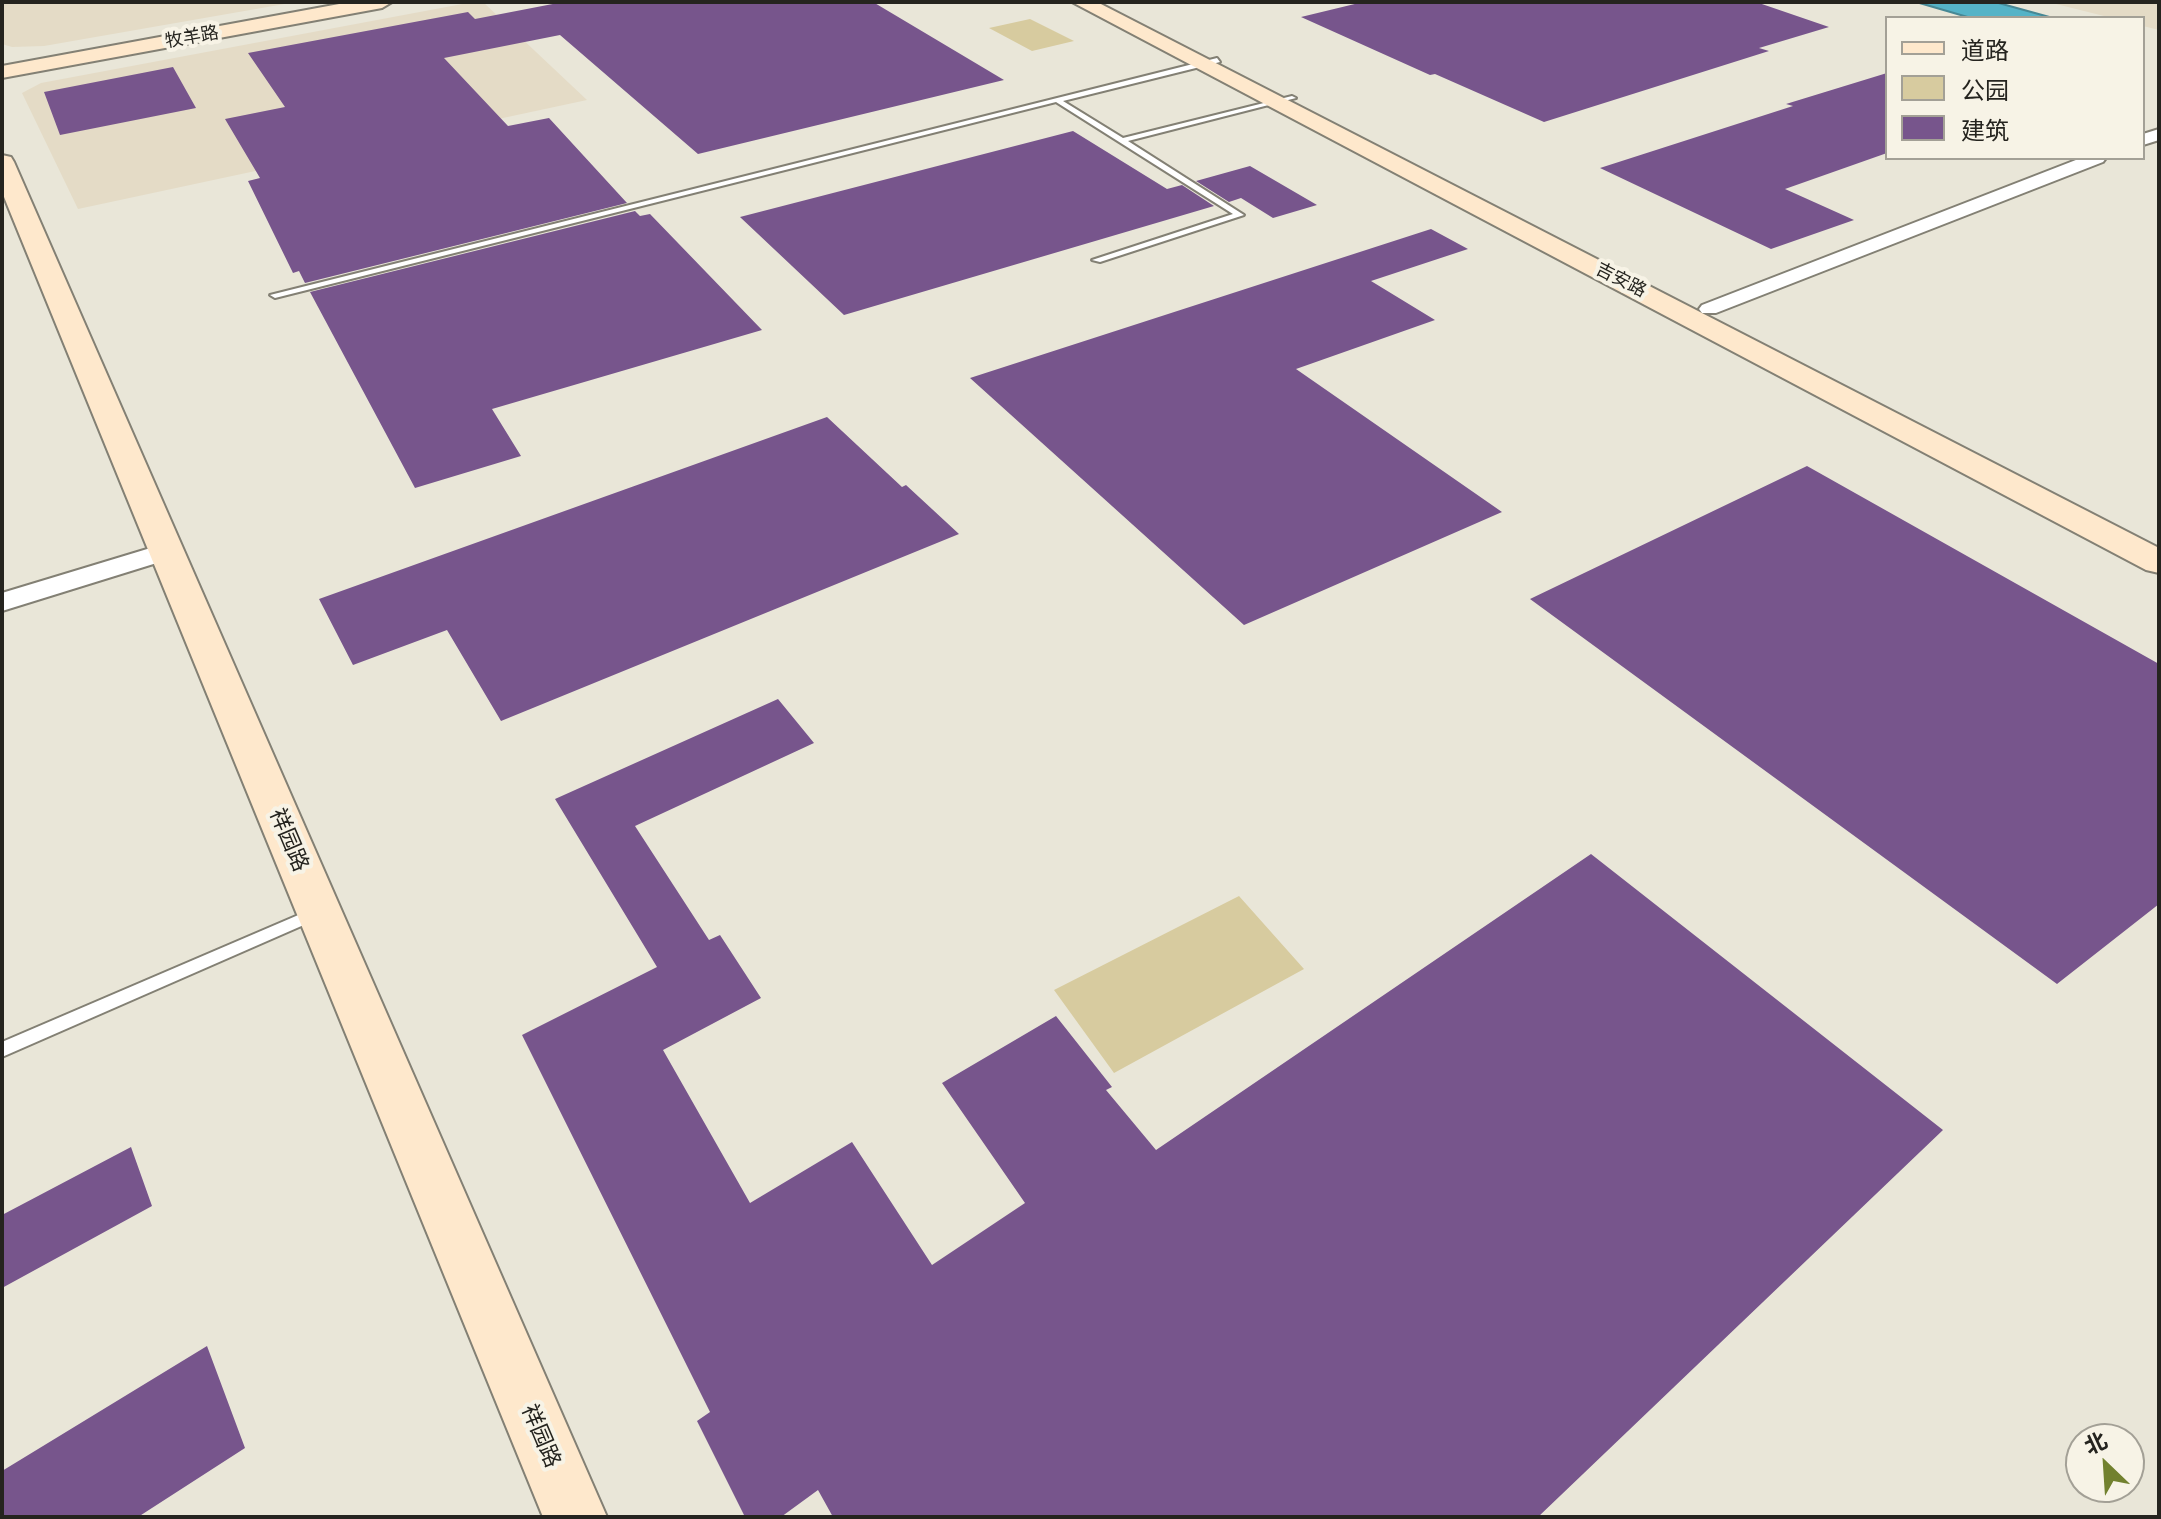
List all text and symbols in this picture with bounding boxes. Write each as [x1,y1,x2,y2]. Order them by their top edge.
legend [1885,16,2145,160]
street label: 牧羊路 [164,22,220,52]
text: 道路 [1961,36,2009,64]
text: 公园 [1961,76,2009,104]
text: 建筑 [1961,116,2009,144]
street label: 吉安路 [1592,258,1650,302]
street label: 祥园路 [264,804,314,876]
street label: 祥园路 [516,1400,566,1472]
north arrow [2065,1423,2145,1503]
text: 北 [2080,1427,2111,1459]

